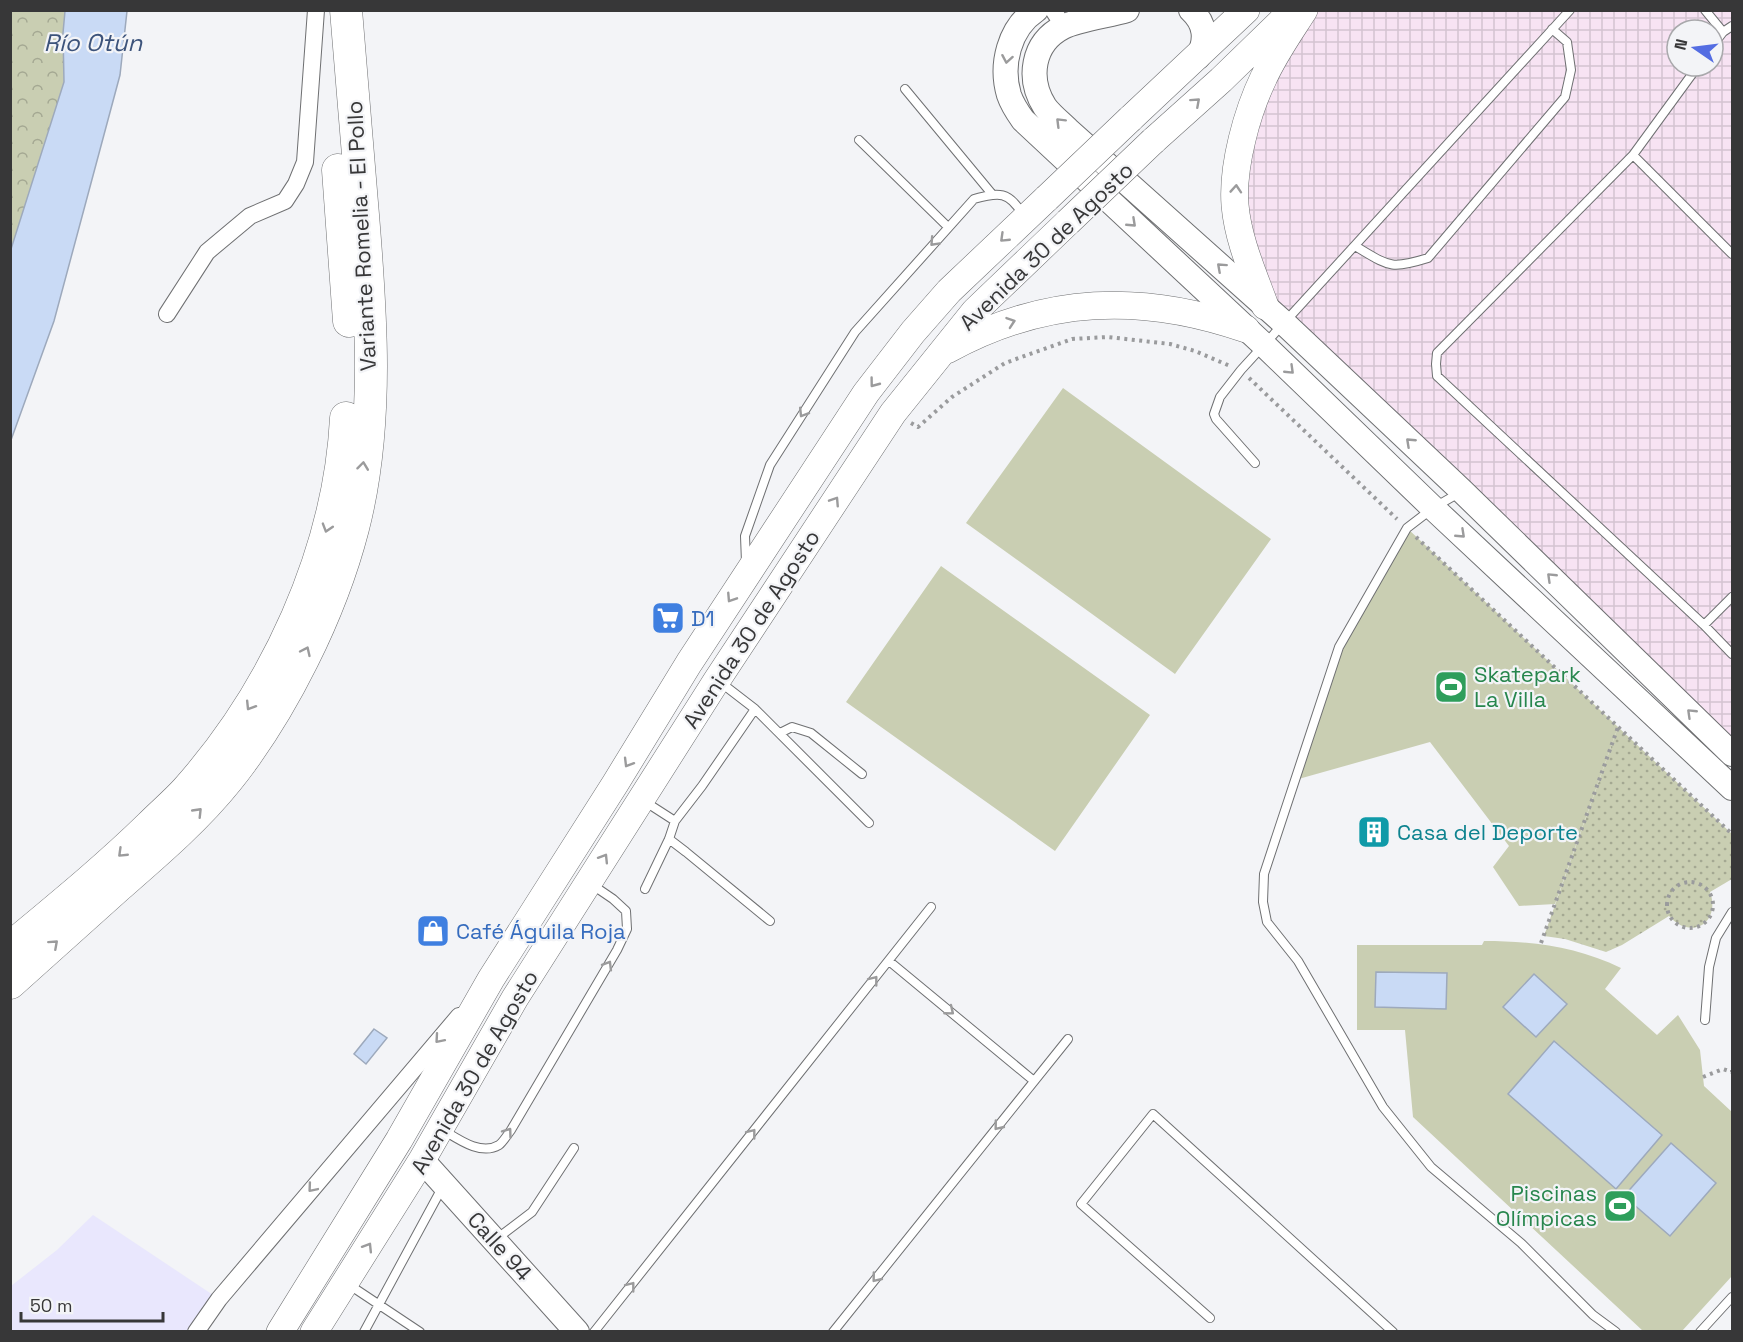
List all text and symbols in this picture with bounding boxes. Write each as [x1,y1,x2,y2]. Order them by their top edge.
north arrow [1665,18,1725,78]
water label: Río Otún [44,27,144,58]
text: N [1669,37,1692,52]
one-way arrow [1001,53,1014,63]
one-way arrow [1189,98,1200,109]
street label: Variante Romelia - El Pollo [340,100,382,372]
one-way arrow [1057,119,1068,130]
street label: Avenida 30 de Agosto [953,156,1139,336]
one-way arrow [1229,184,1242,193]
one-way arrow [1125,216,1136,227]
one-way arrow [1000,231,1010,242]
one-way arrow [930,235,941,246]
one-way arrow [1217,263,1228,274]
one-way arrow [1005,317,1016,330]
one-way arrow [1283,363,1294,374]
one-way arrow [870,376,881,387]
one-way arrow [799,407,811,417]
one-way arrow [1407,438,1417,449]
one-way arrow [357,461,369,470]
one-way arrow [828,496,839,507]
one-way arrow [322,522,334,533]
street label: Avenida 30 de Agosto [676,524,826,734]
one-way arrow [1455,527,1465,538]
one-way arrow [1547,573,1557,584]
one-way arrow [727,591,738,602]
supermarket icon: D1 [650,600,686,636]
place label: D1 [691,604,715,632]
one-way arrow [298,646,310,657]
place label: Skatepark La Villa [1474,660,1581,713]
sports icon: Skatepark La Villa [1433,669,1469,705]
one-way arrow [246,700,257,711]
one-way arrow [1687,709,1697,720]
one-way arrow [623,757,635,767]
one-way arrow [190,808,201,819]
building icon: Casa del Deporte [1356,814,1392,850]
place label: Casa del Deporte [1397,818,1578,846]
one-way arrow [119,845,130,856]
one-way arrow [597,854,608,865]
shop icon: Café Águila Roja [415,913,451,949]
place label: Café Águila Roja [456,917,626,945]
one-way arrow [47,940,58,951]
one-way arrow [601,961,613,971]
street label: Avenida 30 de Agosto [404,965,544,1179]
one-way arrow [866,976,877,987]
one-way arrow [944,1004,955,1015]
one-way arrow [435,1032,446,1043]
one-way arrow [994,1119,1005,1130]
one-way arrow [501,1128,512,1139]
one-way arrow [745,1129,756,1140]
place label: Piscinas Olímpicas [1496,1179,1597,1232]
one-way arrow [309,1181,320,1192]
sports icon: Piscinas Olímpicas [1602,1188,1638,1224]
street label: Calle 94 [462,1206,538,1287]
one-way arrow [360,1243,372,1253]
one-way arrow [872,1272,883,1283]
one-way arrow [624,1282,635,1293]
scale bar [21,1285,164,1323]
text: 50 m [30,1294,72,1317]

